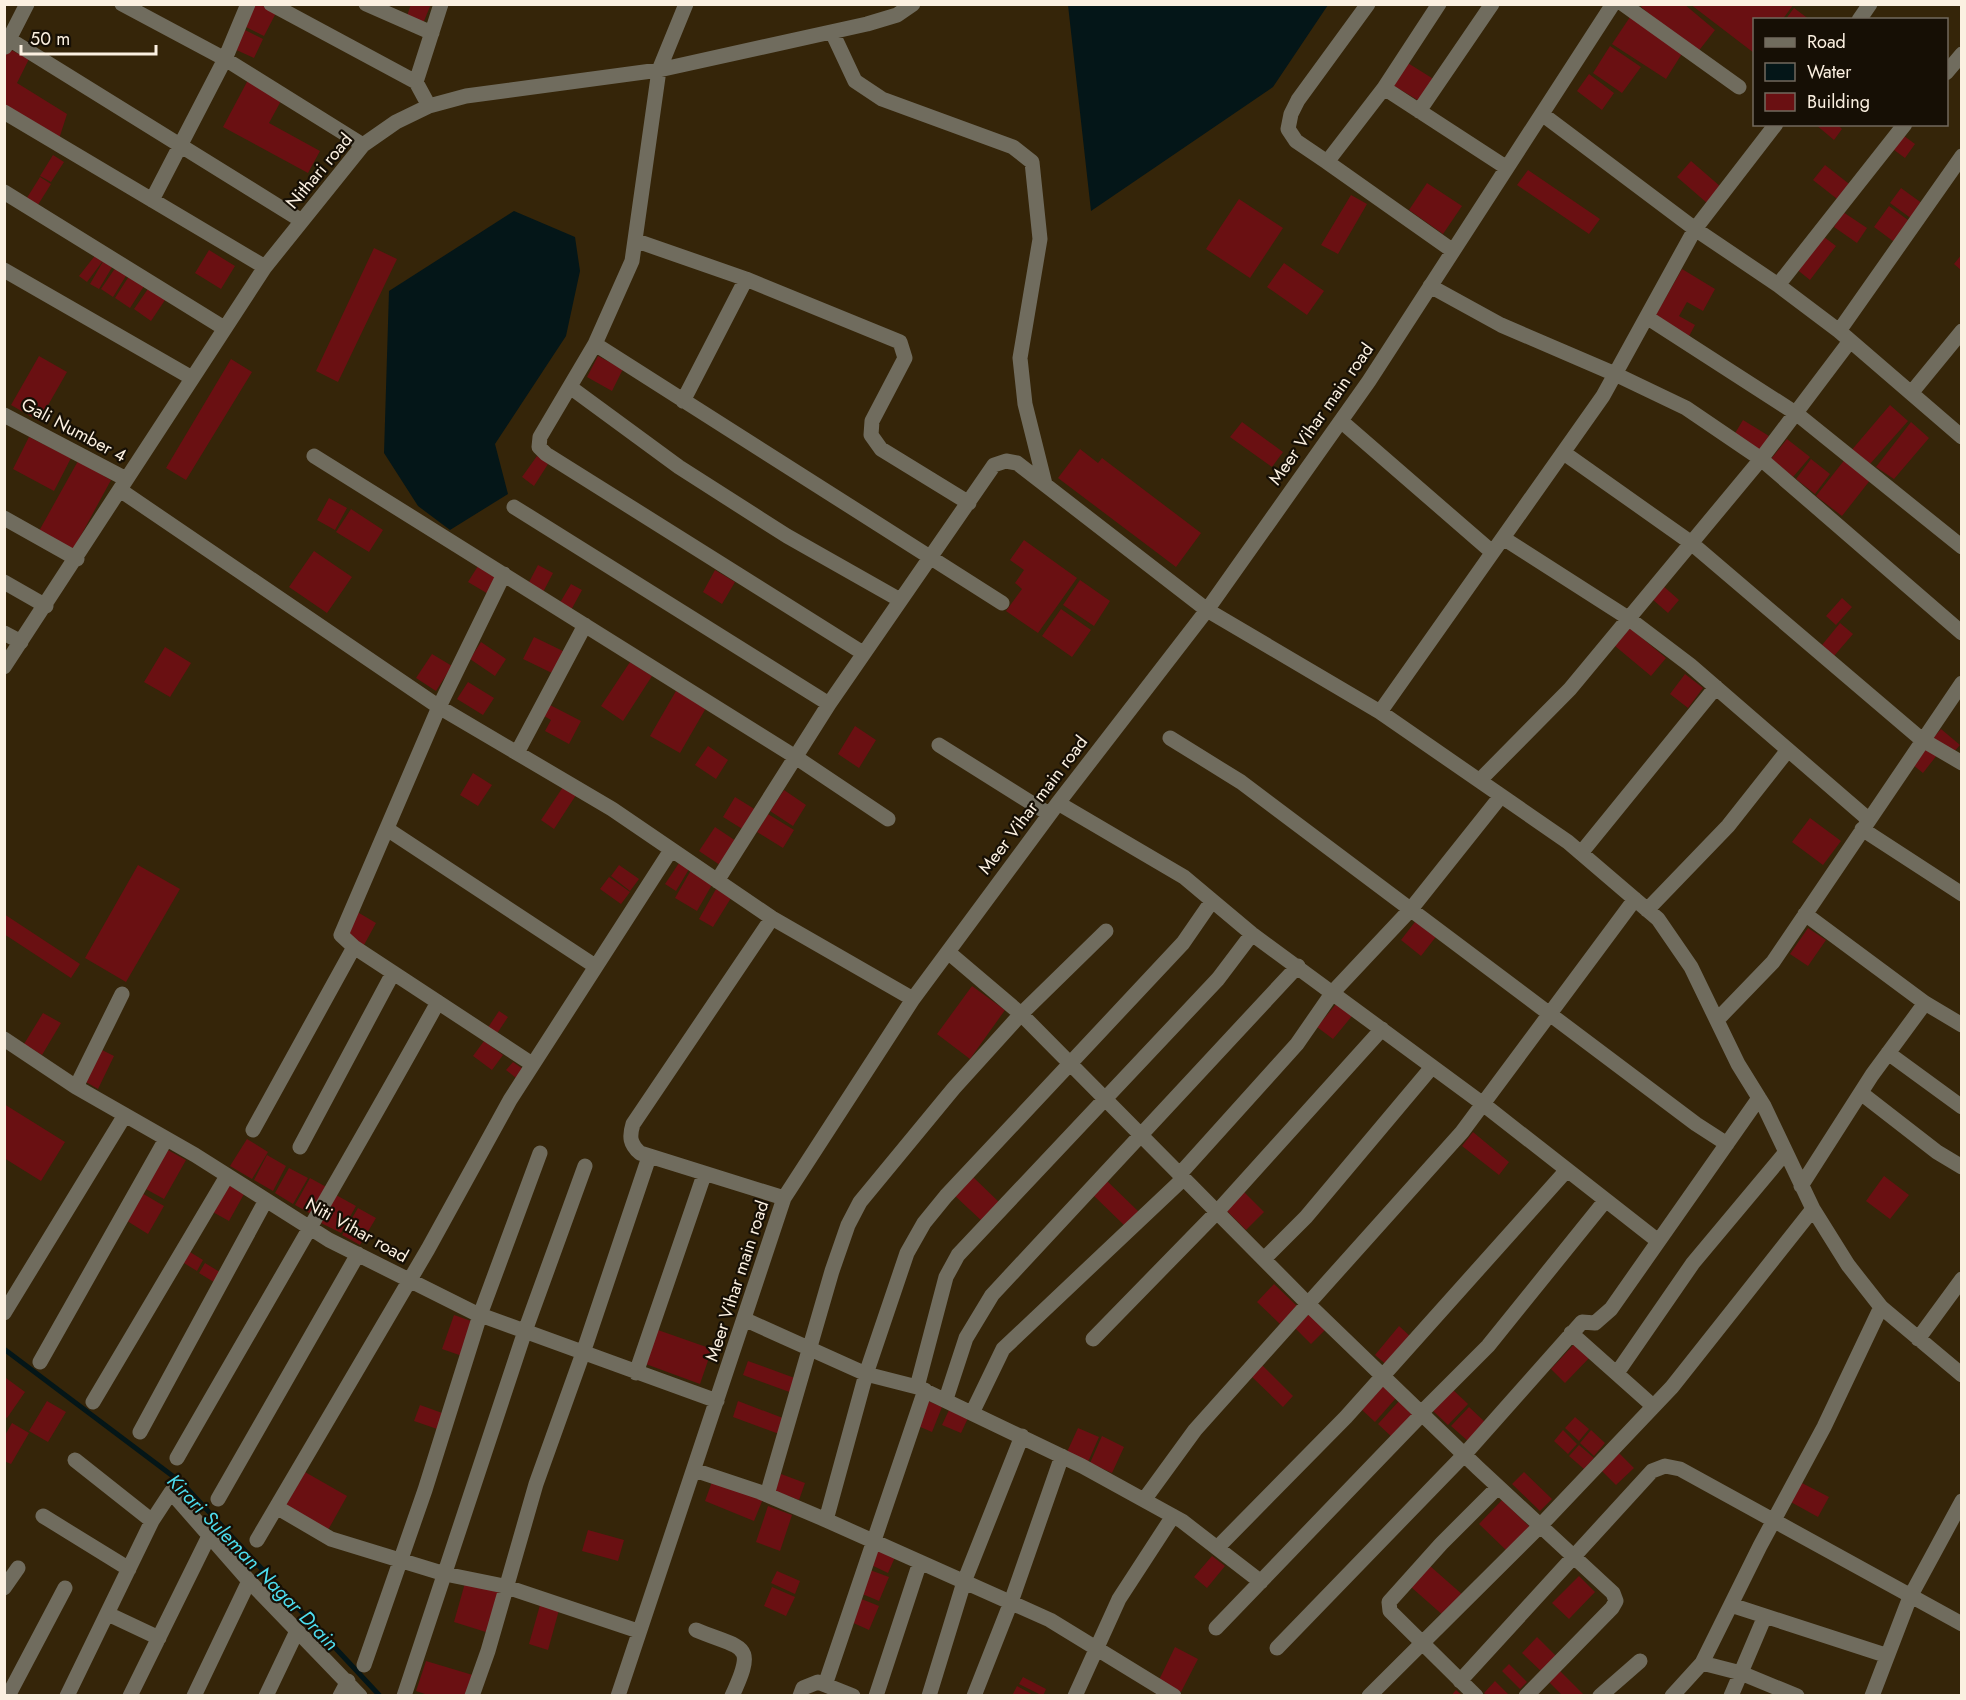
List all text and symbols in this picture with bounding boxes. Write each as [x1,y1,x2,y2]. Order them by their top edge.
scale bar [21,18,156,56]
legend [1753,18,1948,126]
text: 50 m [30,26,70,52]
text: Road [1807,29,1846,55]
text: Water [1807,59,1852,85]
text: Building [1807,89,1870,115]
street label: Nithari road [279,127,359,215]
street label: Meer Vihar main road [1262,338,1380,490]
street label: Gali Number 4 [17,391,131,469]
street label: Meer Vihar main road [972,730,1094,880]
street label: Niti Vihar road [301,1191,413,1269]
street label: Meer Vihar main road [699,1197,775,1365]
water label: Kirari Suleman Nagar Drain [160,1467,345,1657]

